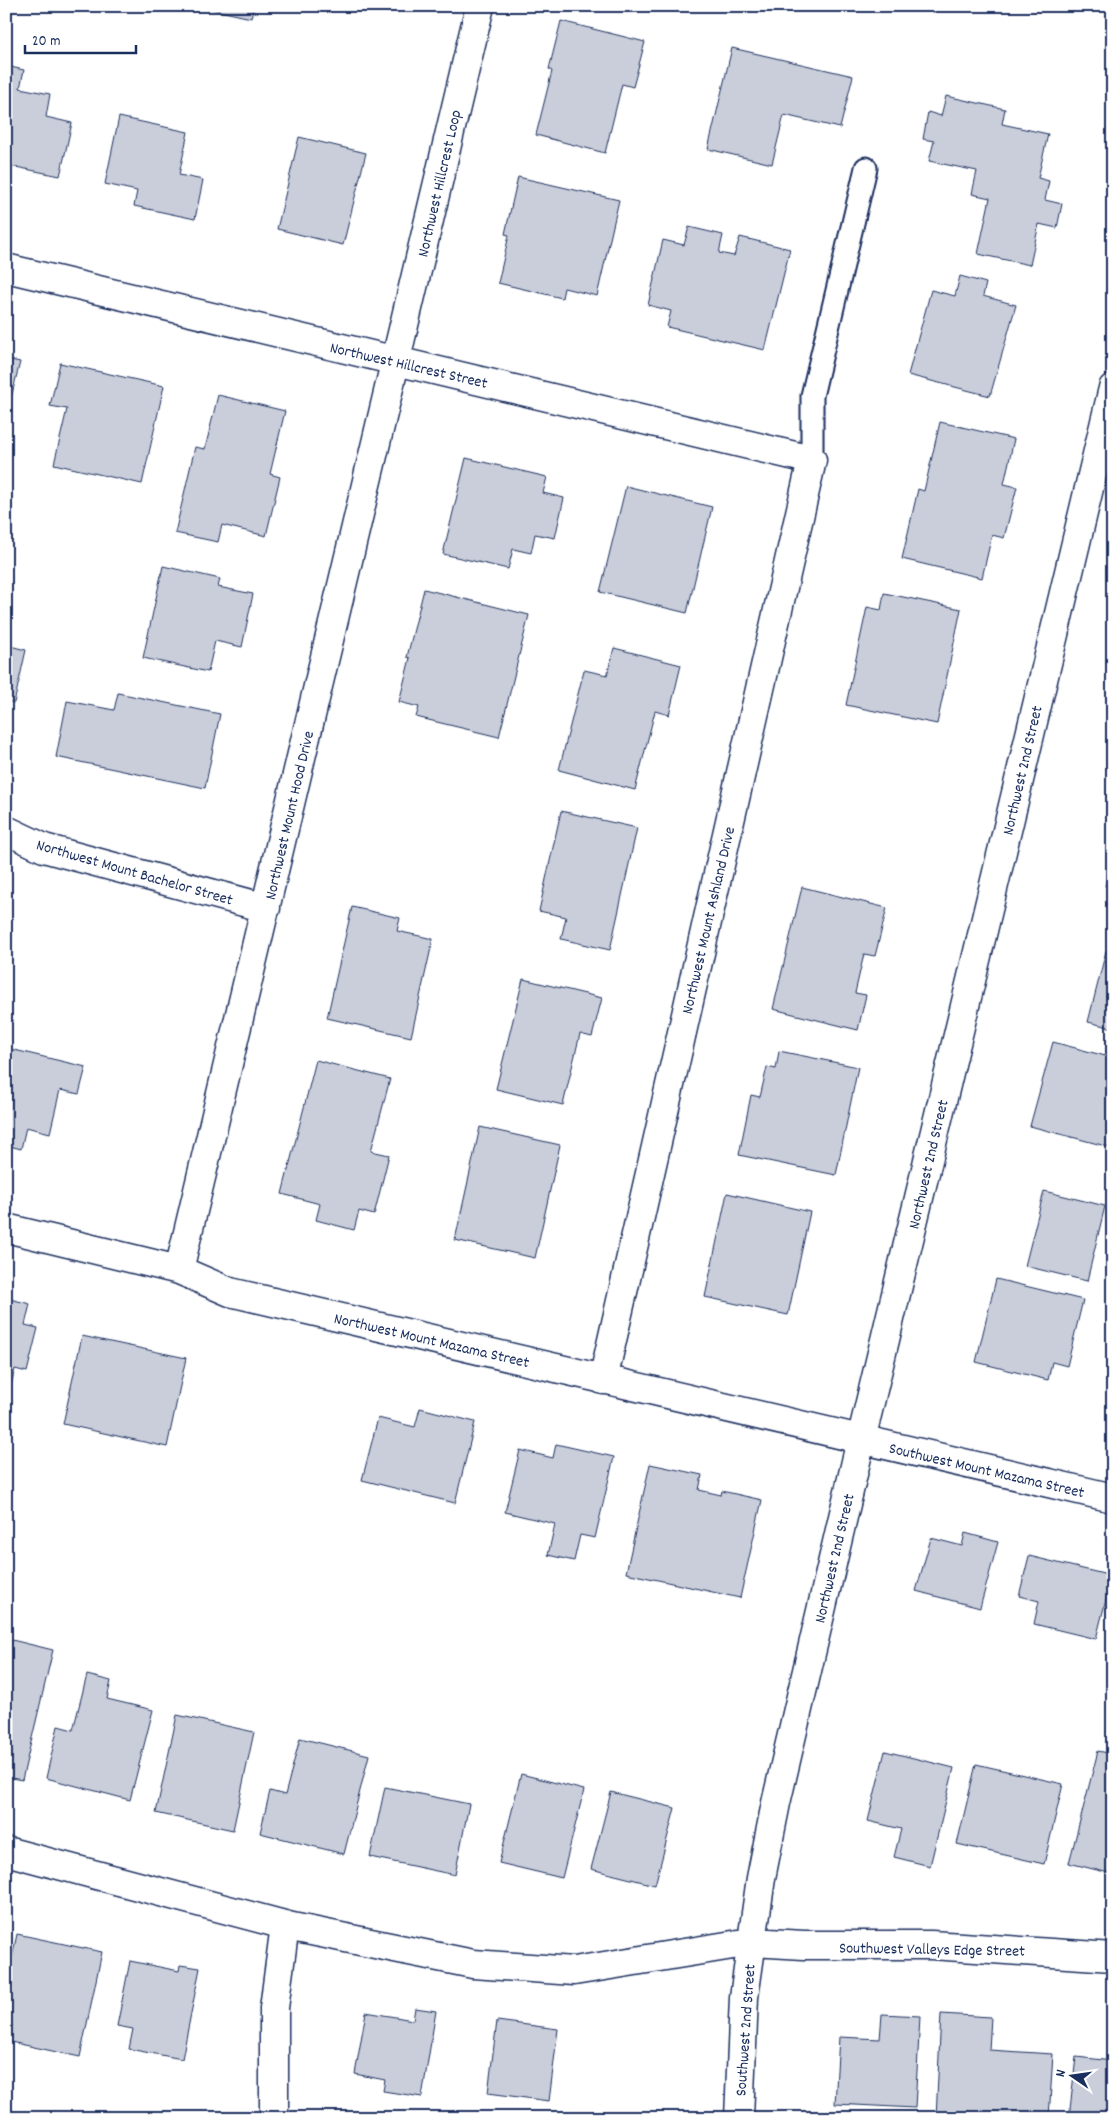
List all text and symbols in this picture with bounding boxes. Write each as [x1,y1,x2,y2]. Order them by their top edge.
scale bar [25,22,136,54]
text: 20 m [32,31,60,53]
street label: Northwest Hillcrest Loop [412,108,469,259]
street label: Northwest Hillcrest Street [327,337,490,396]
street label: Northwest 2nd Street [997,703,1050,838]
street label: Northwest Mount Hood Drive [260,729,321,902]
street label: Northwest Mount Ashland Drive [677,825,742,1017]
street label: Northwest Mount Bachelor Street [33,834,235,913]
street label: Northwest 2nd Street [903,1097,956,1232]
street label: Northwest Mount Mazama Street [332,1308,531,1375]
street label: Southwest Mount Mazama Street [887,1438,1086,1505]
street label: Northwest 2nd Street [809,1491,862,1626]
street label: Southwest Valleys Edge Street [839,1937,1025,1964]
street label: Southwest 2nd Street [730,1963,763,2097]
north arrow [1046,2052,1096,2102]
text: N [1051,2068,1072,2079]

